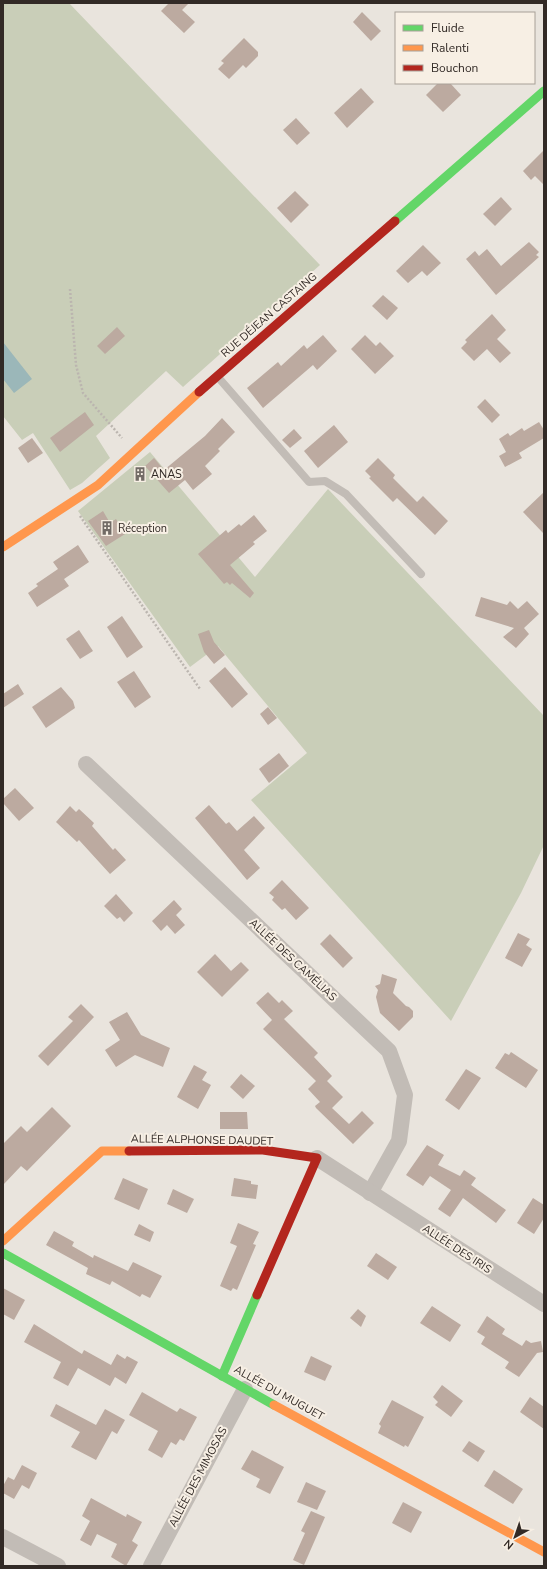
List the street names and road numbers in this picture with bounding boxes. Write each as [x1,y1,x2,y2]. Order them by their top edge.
street label: RUE DÉJEAN CASTAING [217,268,320,361]
street label: ALLÉE DES CAMÉLIAS [246,915,341,1005]
street label: ALLÉE ALPHONSE DAUDET [131,1130,274,1149]
street label: ALLÉE DES IRIS [420,1220,495,1277]
street label: ALLÉE DU MUGUET [231,1361,328,1424]
street label: ALLÉE DES MIMOSAS [164,1424,231,1530]

